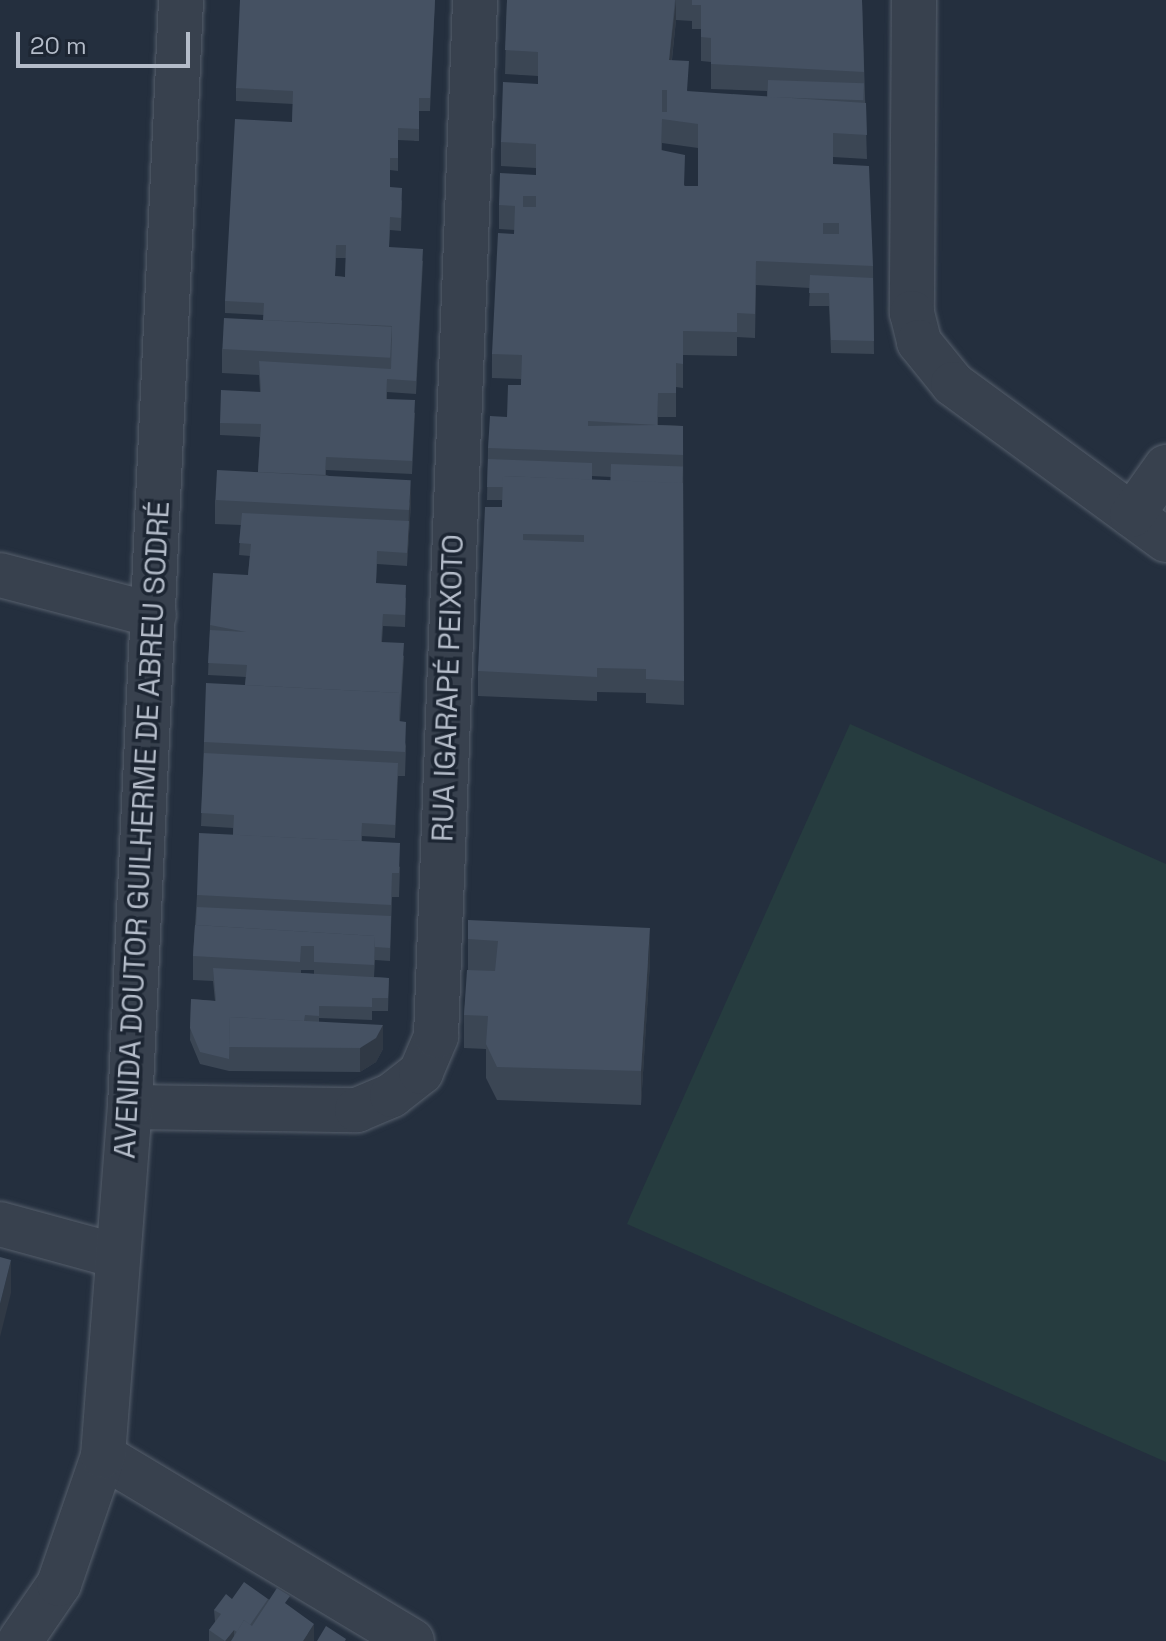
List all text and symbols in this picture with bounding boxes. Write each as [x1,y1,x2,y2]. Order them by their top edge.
scale bar [20,16,194,66]
text: 20 m [30,30,87,61]
street label: AVENIDA DOUTOR GUILHERME DE ABREU SODRÉ [107,500,177,1160]
street label: RUA IGARAPÉ PEIXOTO [425,533,471,843]

